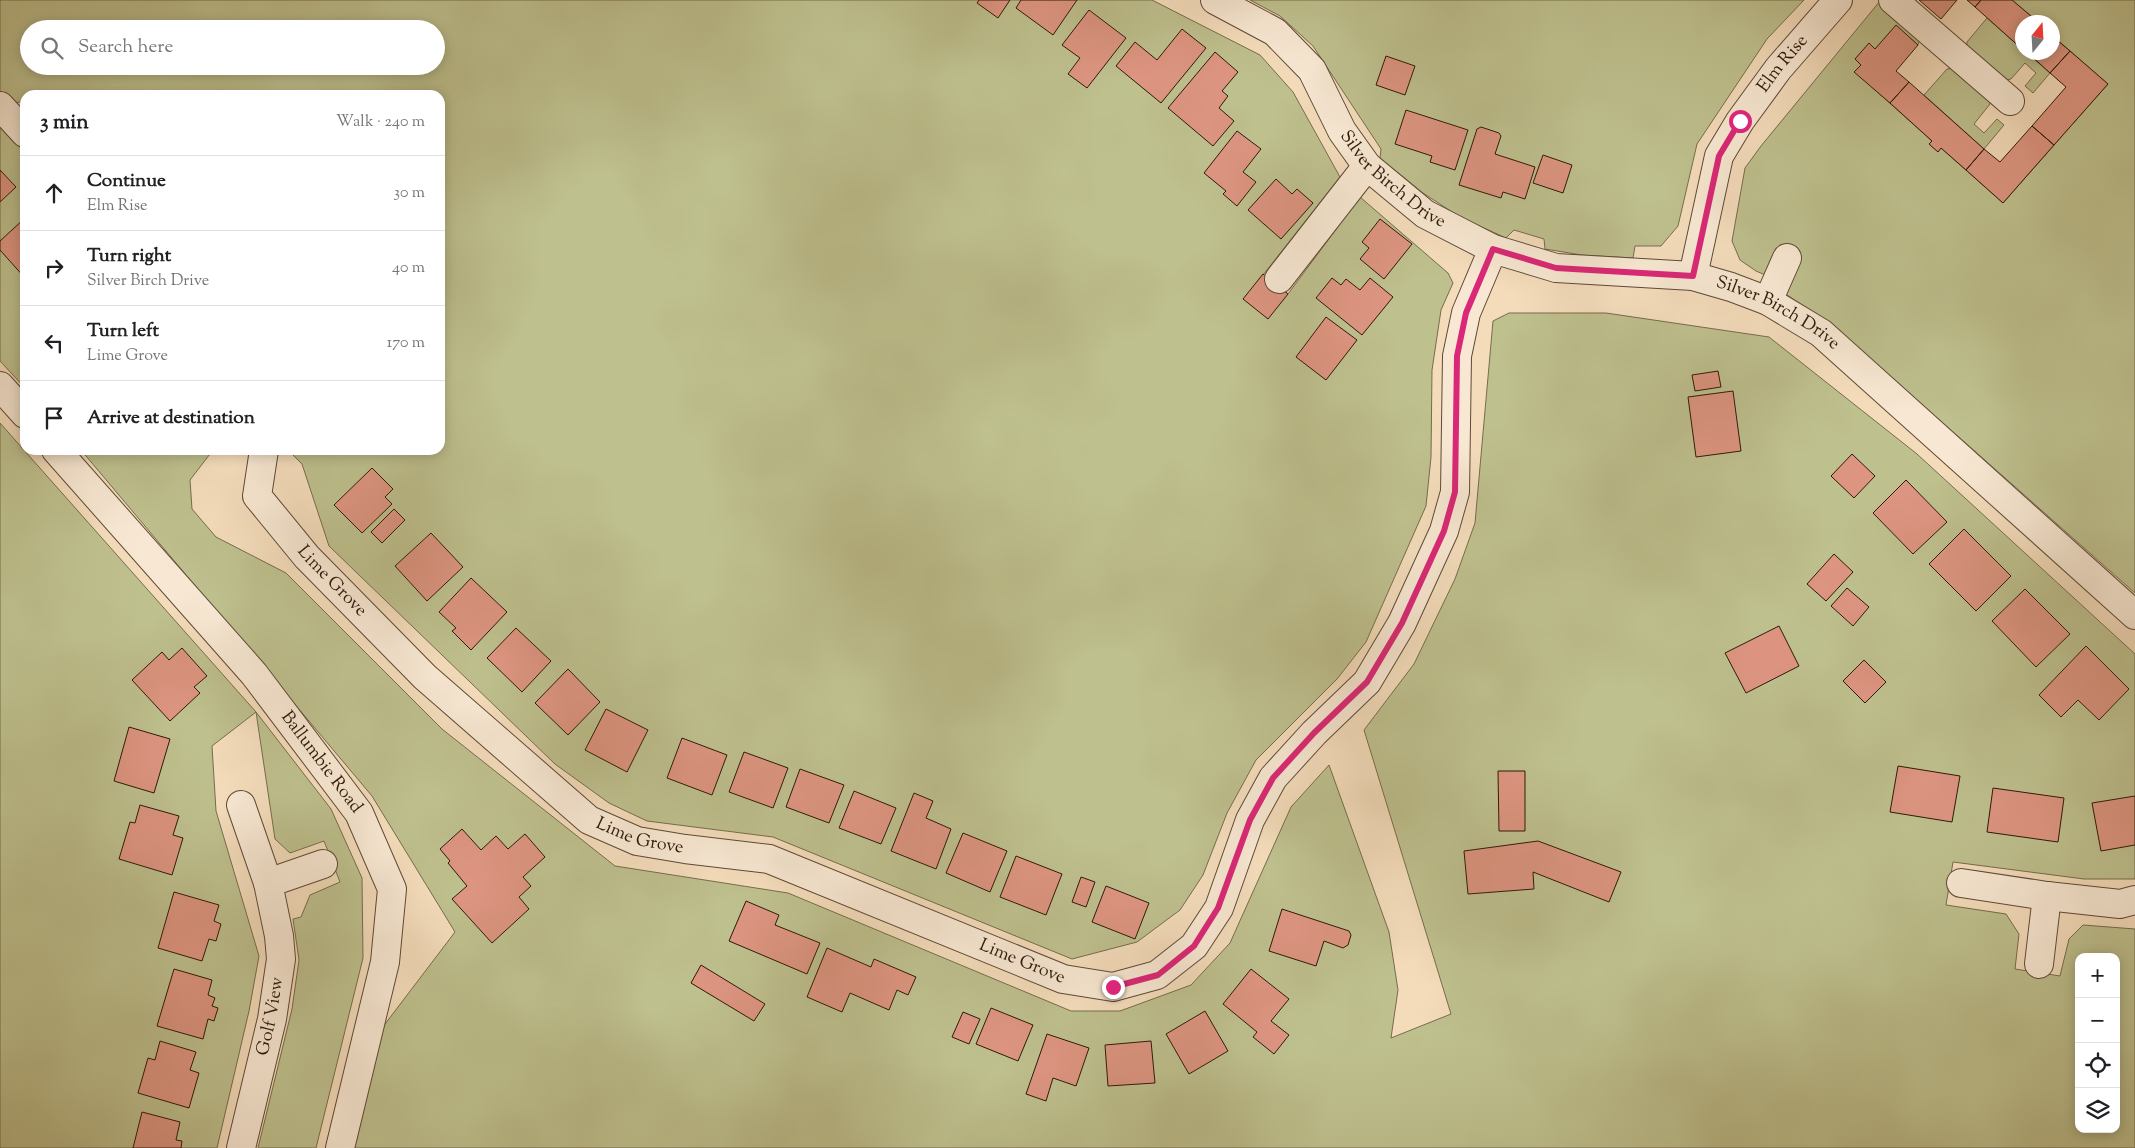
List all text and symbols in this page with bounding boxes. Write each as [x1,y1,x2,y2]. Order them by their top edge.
north arrow [2015,15,2060,60]
search box [20,20,445,75]
street label: Elm Rise [1752,29,1815,99]
icon: search [38,34,66,62]
text: Search here [78,34,173,61]
text: 3 min [40,108,89,138]
route start [1729,110,1752,133]
text: Walk · 240 m [336,111,425,134]
street label: Silver Birch Drive [1333,125,1450,235]
text: Continue [87,168,166,195]
icon: ahead [40,179,68,207]
text: 30 m [394,182,425,205]
text: Elm Rise [87,195,148,218]
text: Turn right [87,243,171,270]
icon: right [40,254,68,282]
text: 40 m [392,257,425,280]
text: Silver Birch Drive [87,270,209,293]
street label: Silver Birch Drive [1713,270,1845,357]
text: Turn left [87,318,159,345]
icon: left [40,329,68,357]
text: 170 m [387,332,425,355]
text: Lime Grove [87,345,168,368]
icon: arrive [40,404,68,432]
text: Arrive at destination [87,405,255,432]
street label: Lime Grove [290,540,372,623]
street label: Ballumbie Road [274,706,368,819]
street label: Lime Grove [591,811,685,862]
street label: Lime Grove [975,933,1069,991]
map controls [2075,953,2120,1133]
button: + [2075,953,2120,998]
street label: Golf View [251,975,291,1059]
route end [1102,976,1125,999]
button: − [2075,998,2120,1043]
button: locate [2075,1043,2120,1088]
button: layers [2075,1088,2120,1133]

